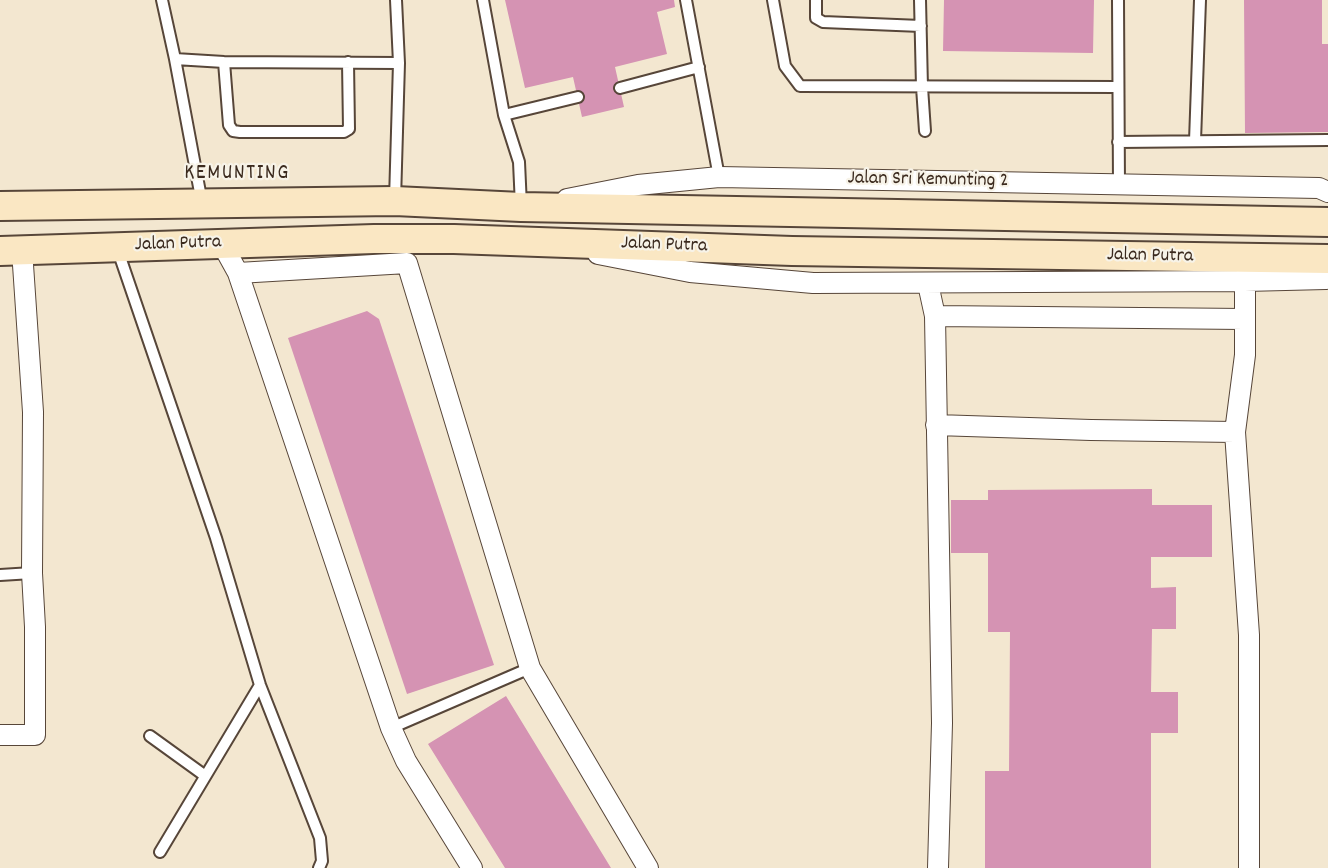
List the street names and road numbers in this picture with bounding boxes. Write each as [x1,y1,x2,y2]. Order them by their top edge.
street label: Jalan Sri Kemunting 2 [847,168,1009,194]
street label: Jalan Putra [134,231,222,259]
street label: Jalan Putra [620,232,708,260]
street label: Jalan Putra [1107,244,1193,270]

